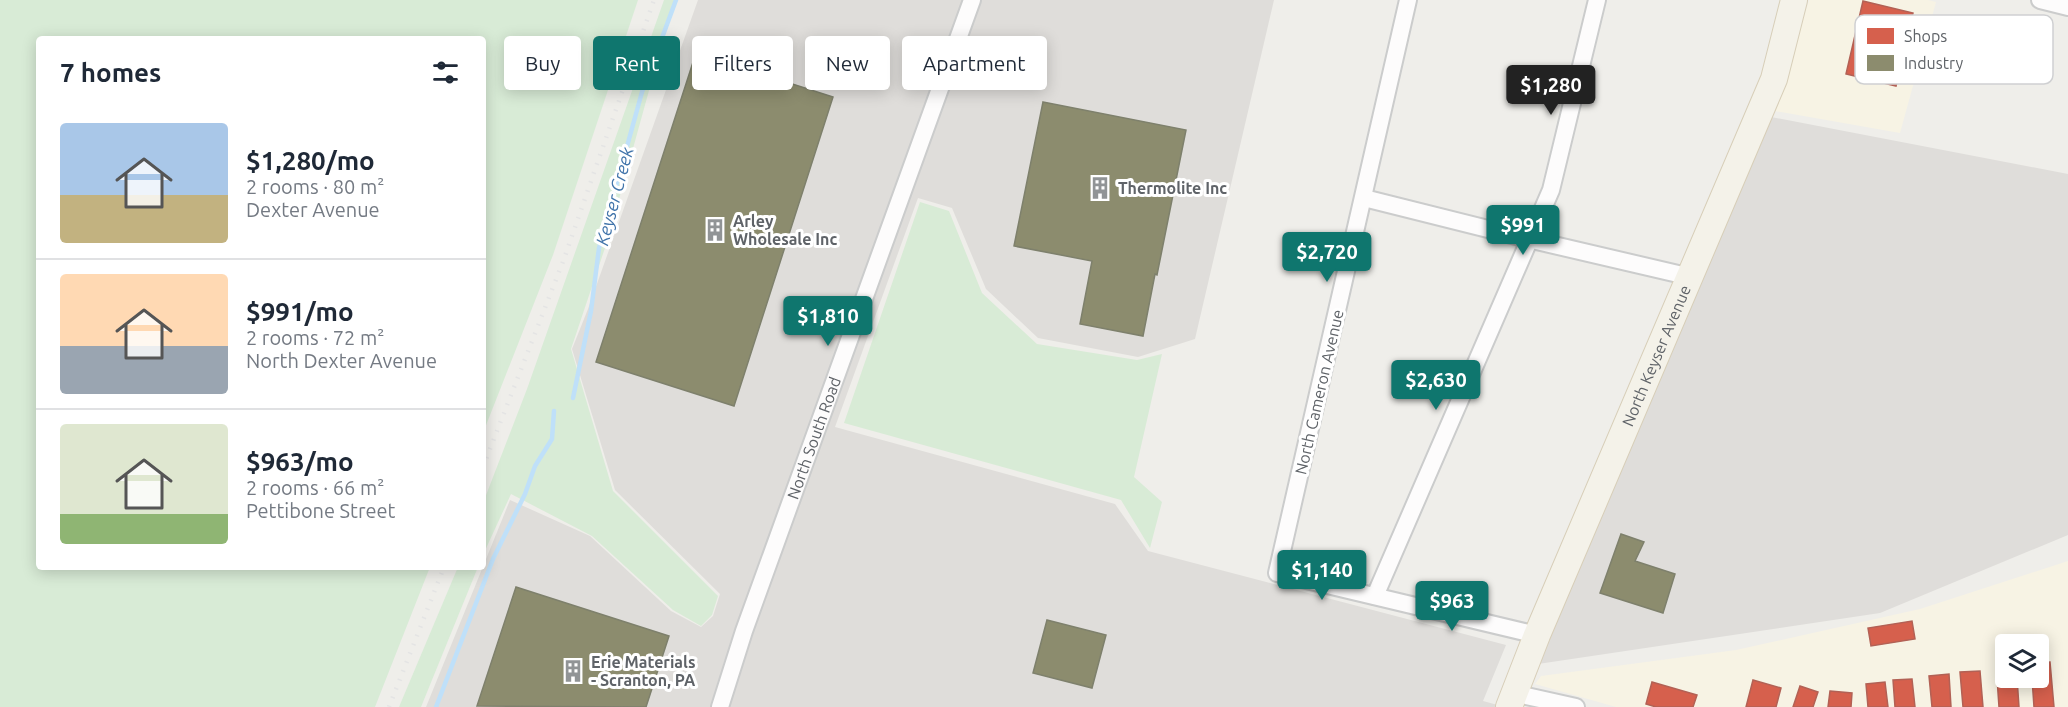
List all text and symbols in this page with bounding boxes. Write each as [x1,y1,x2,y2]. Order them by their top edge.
legend [1855,15,2053,84]
text: Shops [1904,27,1947,45]
chip: Buy [504,36,581,90]
chip: Rent [593,36,680,90]
chip: Filters [692,36,793,90]
chip: New [805,36,890,90]
chip: Apartment [902,36,1047,90]
text: Industry [1904,54,1963,72]
icon: filters [429,56,462,89]
text: 7 homes [60,58,161,87]
pin: $1,280 [1502,65,1600,116]
text: $1,280 [1520,73,1582,96]
water label: Keyser Creek [591,144,637,247]
text: $1,280/mo [246,146,375,175]
icon: home [108,147,180,219]
text: 2 rooms · 80 m² [246,175,384,198]
building icon: Thermolite Inc [1087,175,1113,201]
place label: Thermolite Inc [1118,179,1227,197]
text: Dexter Avenue [246,198,380,221]
pin: $991 [1487,205,1559,256]
place label: Arley Wholesale Inc [733,212,837,248]
text: $991 [1500,213,1546,236]
building icon: Arley Wholesale Inc [702,217,728,243]
pin: $2,720 [1278,232,1376,283]
text: $2,720 [1296,240,1358,263]
street label: North Keyser Avenue [1618,282,1694,429]
pin: $1,810 [779,296,877,347]
text: $991/mo [246,297,354,326]
icon: home [108,298,180,370]
text: $1,810 [797,304,859,327]
street label: North Cameron Avenue [1291,308,1347,476]
text: 2 rooms · 72 m² [246,326,384,349]
text: North Dexter Avenue [246,349,437,372]
pin: $2,630 [1387,360,1485,411]
text: $2,630 [1405,368,1467,391]
street label: North South Road [783,374,844,502]
text: $963/mo [246,447,354,476]
icon: home [108,448,180,520]
text: 2 rooms · 66 m² [246,476,384,499]
text: Pettibone Street [246,499,395,522]
pin: $1,140 [1273,550,1371,601]
text: $1,140 [1291,558,1353,581]
pin: $963 [1416,581,1488,632]
text: $963 [1429,589,1475,612]
map controls [1995,634,2049,688]
button: layers [1995,634,2049,688]
place label: Erie Materials - Scranton, PA [591,653,696,689]
building icon: Erie Materials - Scranton, PA [560,658,586,684]

